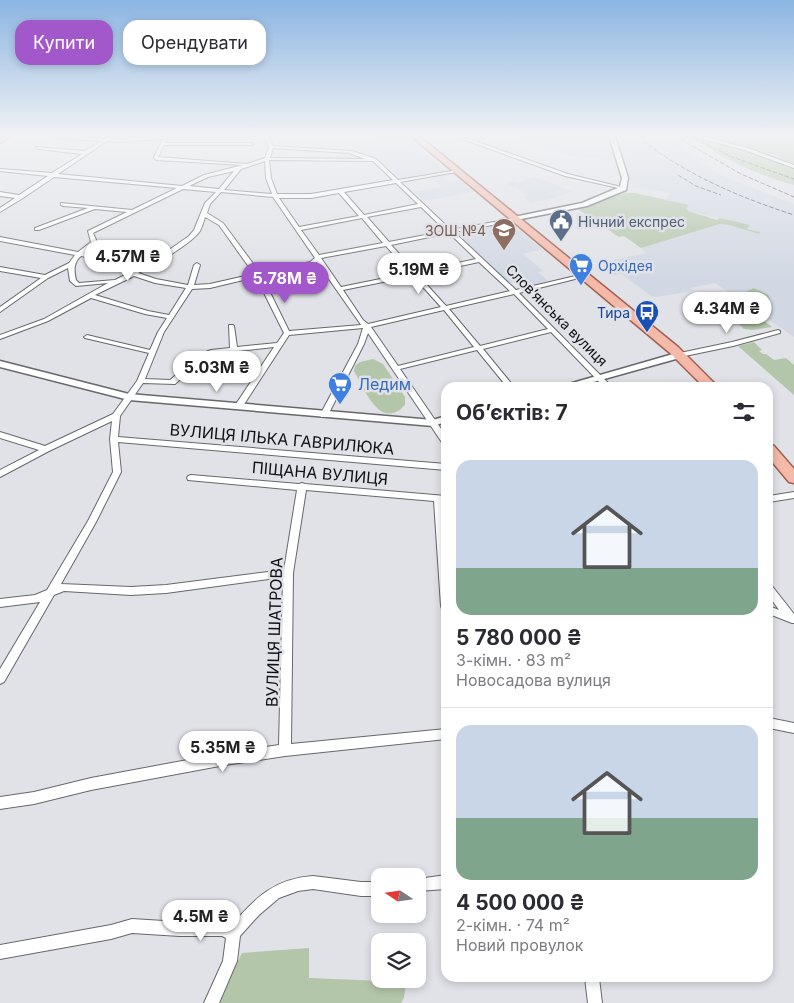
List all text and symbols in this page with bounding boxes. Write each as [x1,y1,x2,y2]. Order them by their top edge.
chip: Купити [15,20,113,65]
chip: Орендувати [123,20,266,65]
public building icon: Нічний експрес [548,208,574,242]
place label: Нічний експрес [578,213,685,230]
school or university icon: ЗОШ №4 [491,217,517,251]
place label: ЗОШ №4 [425,222,486,239]
pin: 4.57M ₴ [82,240,174,282]
text: 4.57M ₴ [95,246,161,266]
pin: 5.19M ₴ [373,252,465,295]
supermarket icon: Орхідея [568,252,594,286]
place label: Орхідея [598,257,653,274]
text: 5.19M ₴ [388,259,450,279]
street label: Словʼянська вулиця [503,261,611,369]
pin: 5.78M ₴ [239,262,331,304]
text: 5.78M ₴ [253,268,317,288]
pin: 4.34M ₴ [681,292,773,334]
text: 4.34M ₴ [694,298,760,318]
bus stop icon: Тира [634,299,660,333]
place label: Тира [597,304,630,321]
pin: 5.03M ₴ [171,350,263,393]
text: 5.03M ₴ [184,357,250,377]
supermarket icon: Ледим [327,371,353,405]
place label: Ледим [358,374,411,394]
icon: filters [730,398,758,426]
text: Об’єктів: 7 [456,400,568,425]
street label: ВУЛИЦЯ ІЛЬКА ГАВРИЛЮКА [169,419,395,459]
street label: ПІЩАНА ВУЛИЦЯ [251,457,389,489]
icon: home [562,492,652,582]
street label: ВУЛИЦЯ ШАТРОВА [261,557,287,707]
text: 5 780 000 ₴ [456,625,582,650]
text: 3-кімн. · 83 m² [456,650,571,670]
text: Новосадова вулиця [456,670,611,690]
pin: 5.35M ₴ [177,730,269,773]
text: 5.35M ₴ [190,737,256,757]
icon: home [562,758,652,848]
north arrow [371,868,426,922]
map controls [371,868,426,988]
text: 4 500 000 ₴ [456,890,585,915]
pin: 4.5M ₴ [160,900,242,942]
text: 4.5M ₴ [173,906,229,926]
text: 2-кімн. · 74 m² [456,915,570,935]
button: layers [371,933,426,988]
text: Новий провулок [456,935,584,955]

